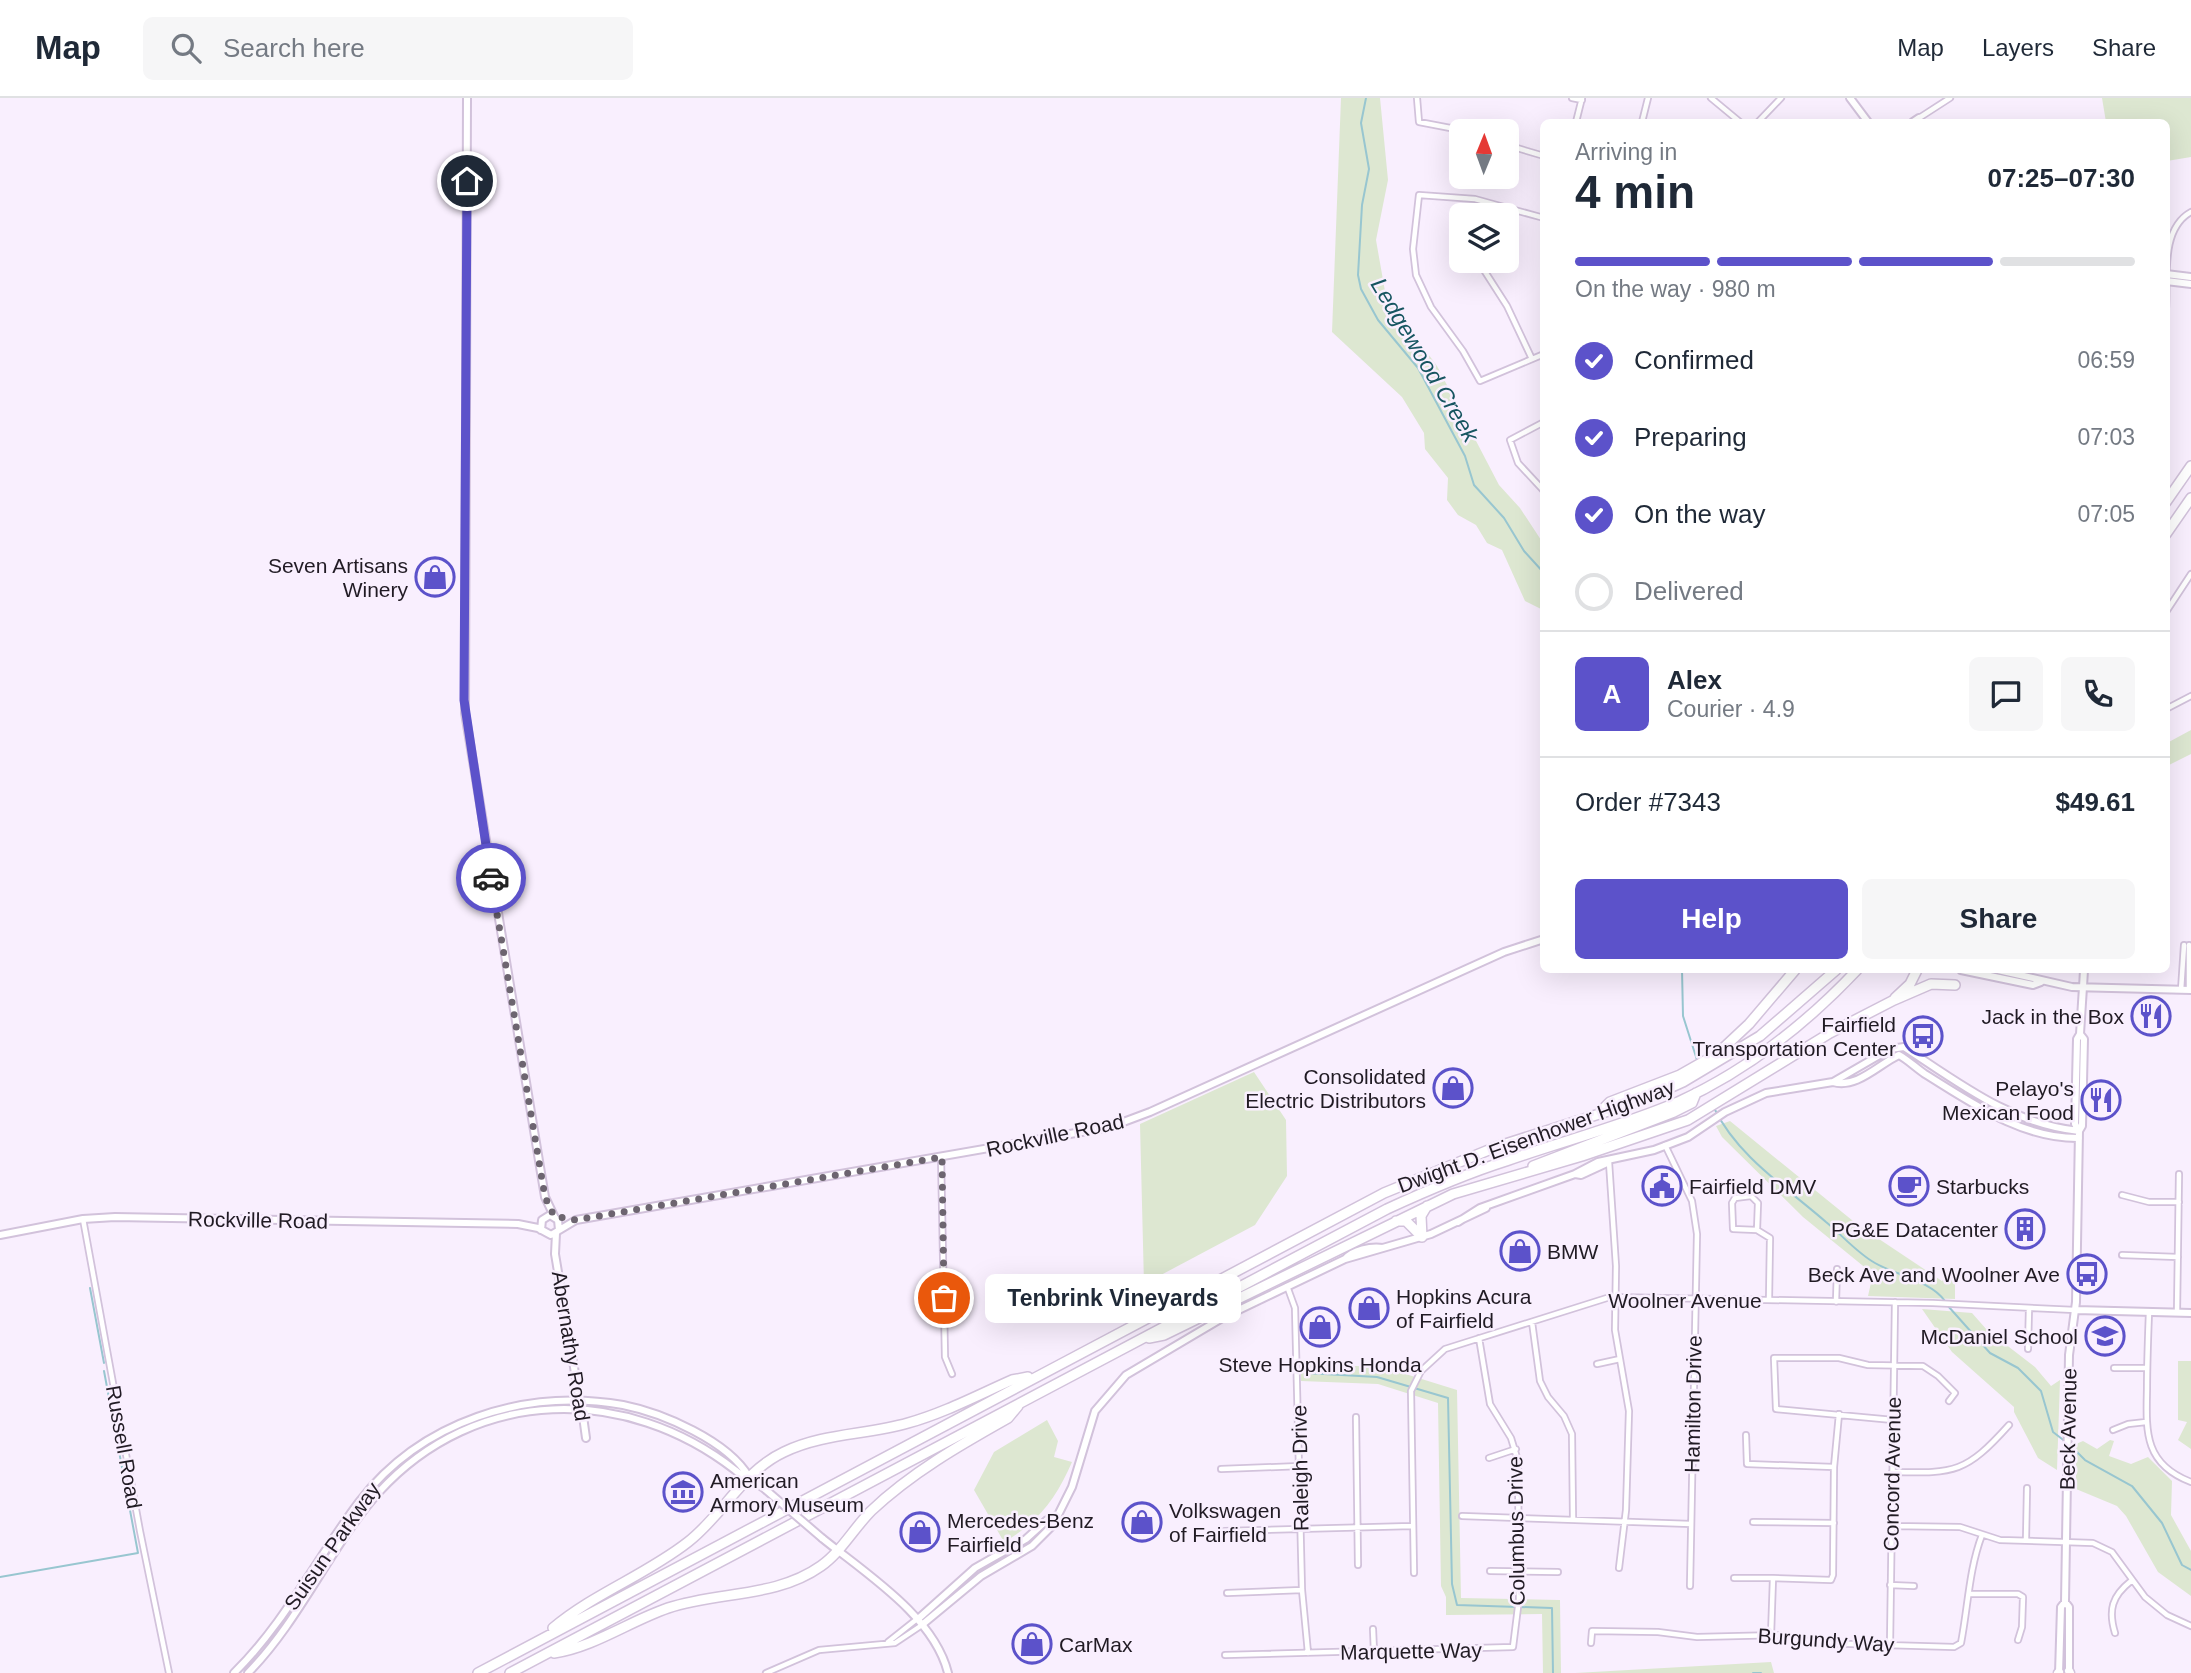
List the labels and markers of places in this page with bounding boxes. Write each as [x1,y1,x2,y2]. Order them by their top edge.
pin [437,151,497,211]
place label: Seven Artisans Winery [268,554,408,601]
shop icon: Seven Artisans Winery [414,556,456,598]
restaurant icon: Jack in the Box [2130,995,2172,1037]
place label: Jack in the Box [1982,1005,2125,1028]
place label: Fairfield Transportation Center [1693,1013,1896,1060]
bus stop icon: Fairfield Transportation Center [1902,1015,1944,1057]
place label: Consolidated Electric Distributors [1245,1065,1426,1112]
shop icon: Consolidated Electric Distributors [1432,1067,1474,1109]
place label: Pelayo's Mexican Food [1942,1077,2074,1124]
restaurant icon: Pelayo's Mexican Food [2080,1079,2122,1121]
public building icon: Fairfield DMV [1641,1165,1683,1207]
cafe icon: Starbucks [1888,1165,1930,1207]
place label: Fairfield DMV [1689,1175,1816,1198]
place label: Starbucks [1936,1175,2029,1198]
building icon: PG&E Datacenter [2004,1208,2046,1250]
place label: PG&E Datacenter [1831,1218,1998,1241]
shop icon: BMW [1499,1230,1541,1272]
place label: BMW [1547,1240,1599,1263]
bus stop icon: Beck Ave and Woolner Ave [2066,1253,2108,1295]
place label: Beck Ave and Woolner Ave [1808,1263,2060,1286]
pin [914,1268,974,1328]
callout: Tenbrink Vineyards [986,1274,1242,1322]
place label: Hopkins Acura of Fairfield [1396,1285,1532,1332]
shop icon: Hopkins Acura of Fairfield [1348,1287,1390,1329]
shop icon: Steve Hopkins Honda [1299,1306,1341,1348]
school or university icon: McDaniel School [2084,1315,2126,1357]
place label: McDaniel School [1920,1325,2078,1348]
place label: Steve Hopkins Honda [1218,1353,1422,1376]
place label: American Armory Museum [710,1469,864,1516]
museum icon: American Armory Museum [662,1471,704,1513]
place label: Volkswagen of Fairfield [1169,1499,1281,1546]
shop icon: Volkswagen of Fairfield [1121,1501,1163,1543]
place label: Mercedes-Benz Fairfield [947,1509,1094,1556]
shop icon: Mercedes-Benz Fairfield [899,1511,941,1553]
shop icon: CarMax [1011,1623,1053,1665]
place label: CarMax [1059,1633,1133,1656]

